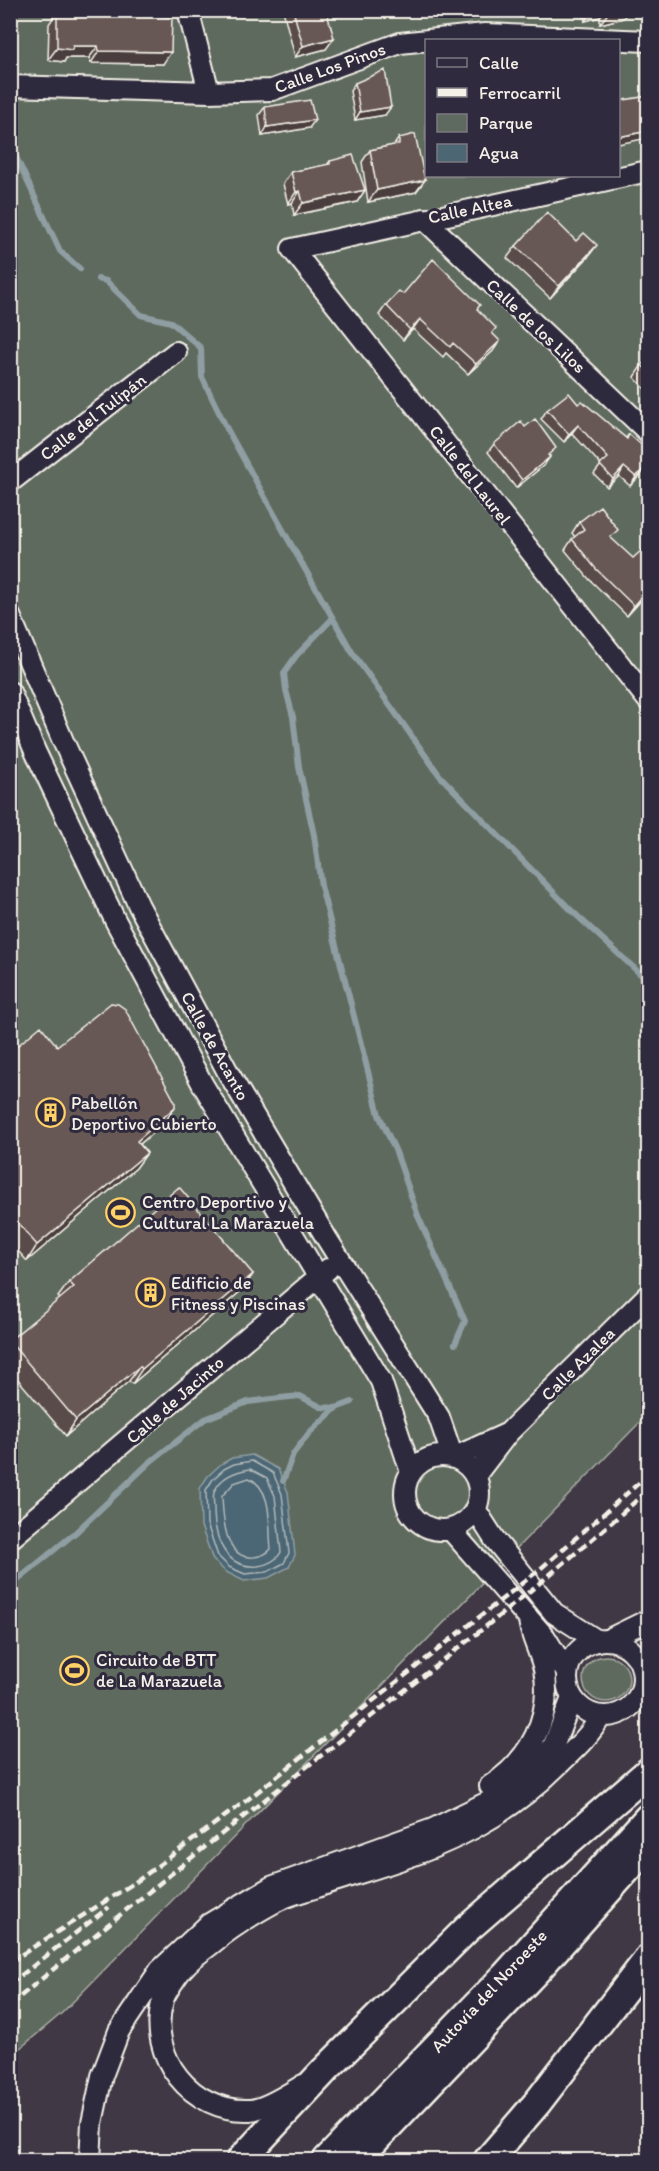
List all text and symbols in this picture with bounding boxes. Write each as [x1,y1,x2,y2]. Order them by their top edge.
street label: Calle Los Pinos [271,38,389,98]
legend [425,39,620,177]
text: Calle [479,52,519,74]
text: Ferrocarril [479,82,561,104]
text: Parque [479,112,533,134]
text: Agua [479,142,519,164]
street label: Calle Altea [426,189,515,229]
street label: Calle de los Lilos [481,274,591,378]
street label: Calle del Tulipán [35,369,151,465]
street label: Calle del Laurel [424,421,516,529]
street label: Calle de Acanto [176,988,254,1104]
place label: Pabellón Deportivo Cubierto [71,1092,217,1135]
building icon: Pabellón Deportivo Cubierto [34,1097,66,1129]
place label: Centro Deportivo y Cultural La Marazuela [142,1191,315,1234]
sports icon: Centro Deportivo y Cultural La Marazuela [105,1196,137,1228]
place label: Edificio de Fitness y Piscinas [171,1272,305,1315]
building icon: Edificio de Fitness y Piscinas [134,1277,166,1309]
street label: Calle Azalea [536,1322,620,1406]
street label: Calle de Jacinto [122,1351,228,1449]
place label: Circuito de BTT de La Marazuela [96,1649,223,1692]
sports icon: Circuito de BTT de La Marazuela [59,1654,91,1686]
street label: Autovía del Noroeste [426,1925,552,2057]

